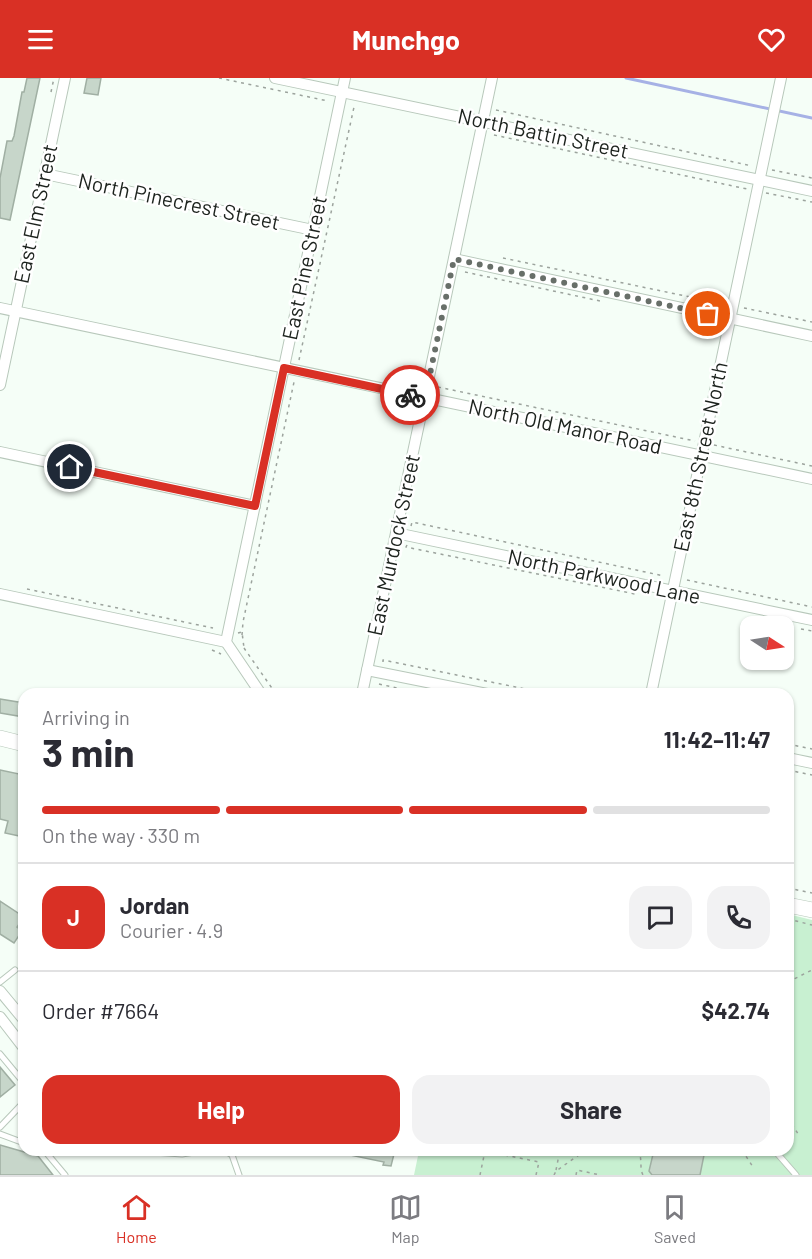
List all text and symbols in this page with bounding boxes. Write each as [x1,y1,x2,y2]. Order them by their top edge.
icon: menu [24,23,57,56]
text: Munchgo [352,23,460,55]
icon: heart [755,23,788,56]
street label: North Battin Street [456,102,631,163]
street label: East Elm Street [8,142,62,286]
street label: North Pinecrest Street [76,167,282,234]
street label: East Pine Street [276,193,331,342]
pin [682,288,733,339]
icon: bag [691,297,724,330]
street label: East 8th Street North [667,359,732,554]
courier [380,365,440,425]
icon: bike [394,379,427,412]
street label: North Old Manor Road [466,393,664,458]
pin [44,441,95,492]
icon: home [53,450,86,483]
street label: East Murdock Street [361,452,424,638]
street label: North Parkwood Lane [506,543,703,608]
north arrow [740,616,794,670]
map controls [740,616,794,670]
text: Arriving in [42,705,130,729]
text: 11:42–11:47 [664,726,770,752]
text: 3 min [42,728,135,775]
text: On the way · 330 m [42,823,200,847]
button: chat [629,886,692,949]
button: phone [707,886,770,949]
text: Jordan [120,892,189,918]
text: J [67,904,80,930]
text: Courier · 4.9 [120,918,223,942]
text: Order #7664 [42,997,159,1023]
text: $42.74 [702,997,770,1023]
button: Help [42,1075,400,1144]
button: Share [412,1075,770,1144]
tab: Home [116,1191,157,1246]
tab: Map [389,1191,422,1246]
tab: Saved [654,1191,696,1246]

